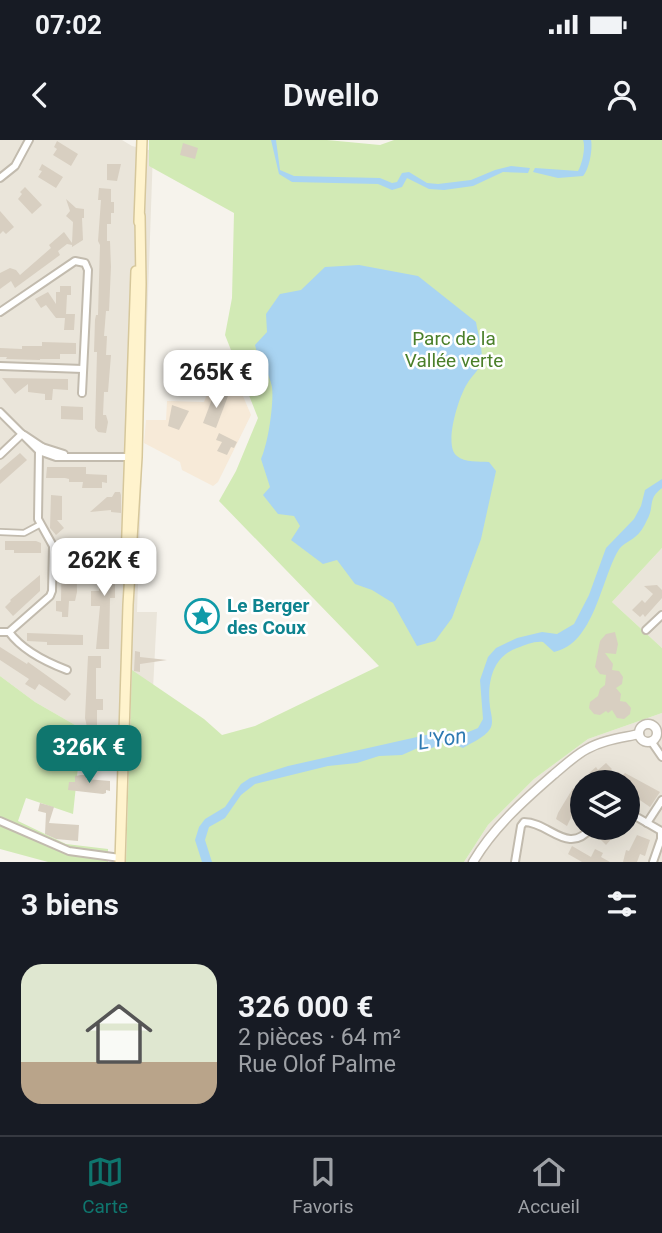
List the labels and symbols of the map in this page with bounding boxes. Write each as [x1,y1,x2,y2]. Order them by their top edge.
park label: Parc de la Vallée verte [405,327,503,372]
pin: 265K € [159,350,273,410]
pin: 262K € [47,538,161,598]
place label: Le Berger des Coux [227,594,310,639]
place icon: Le Berger des Coux [183,597,221,635]
water label: L'Yon [416,723,468,755]
pin: 326K € [32,726,146,785]

